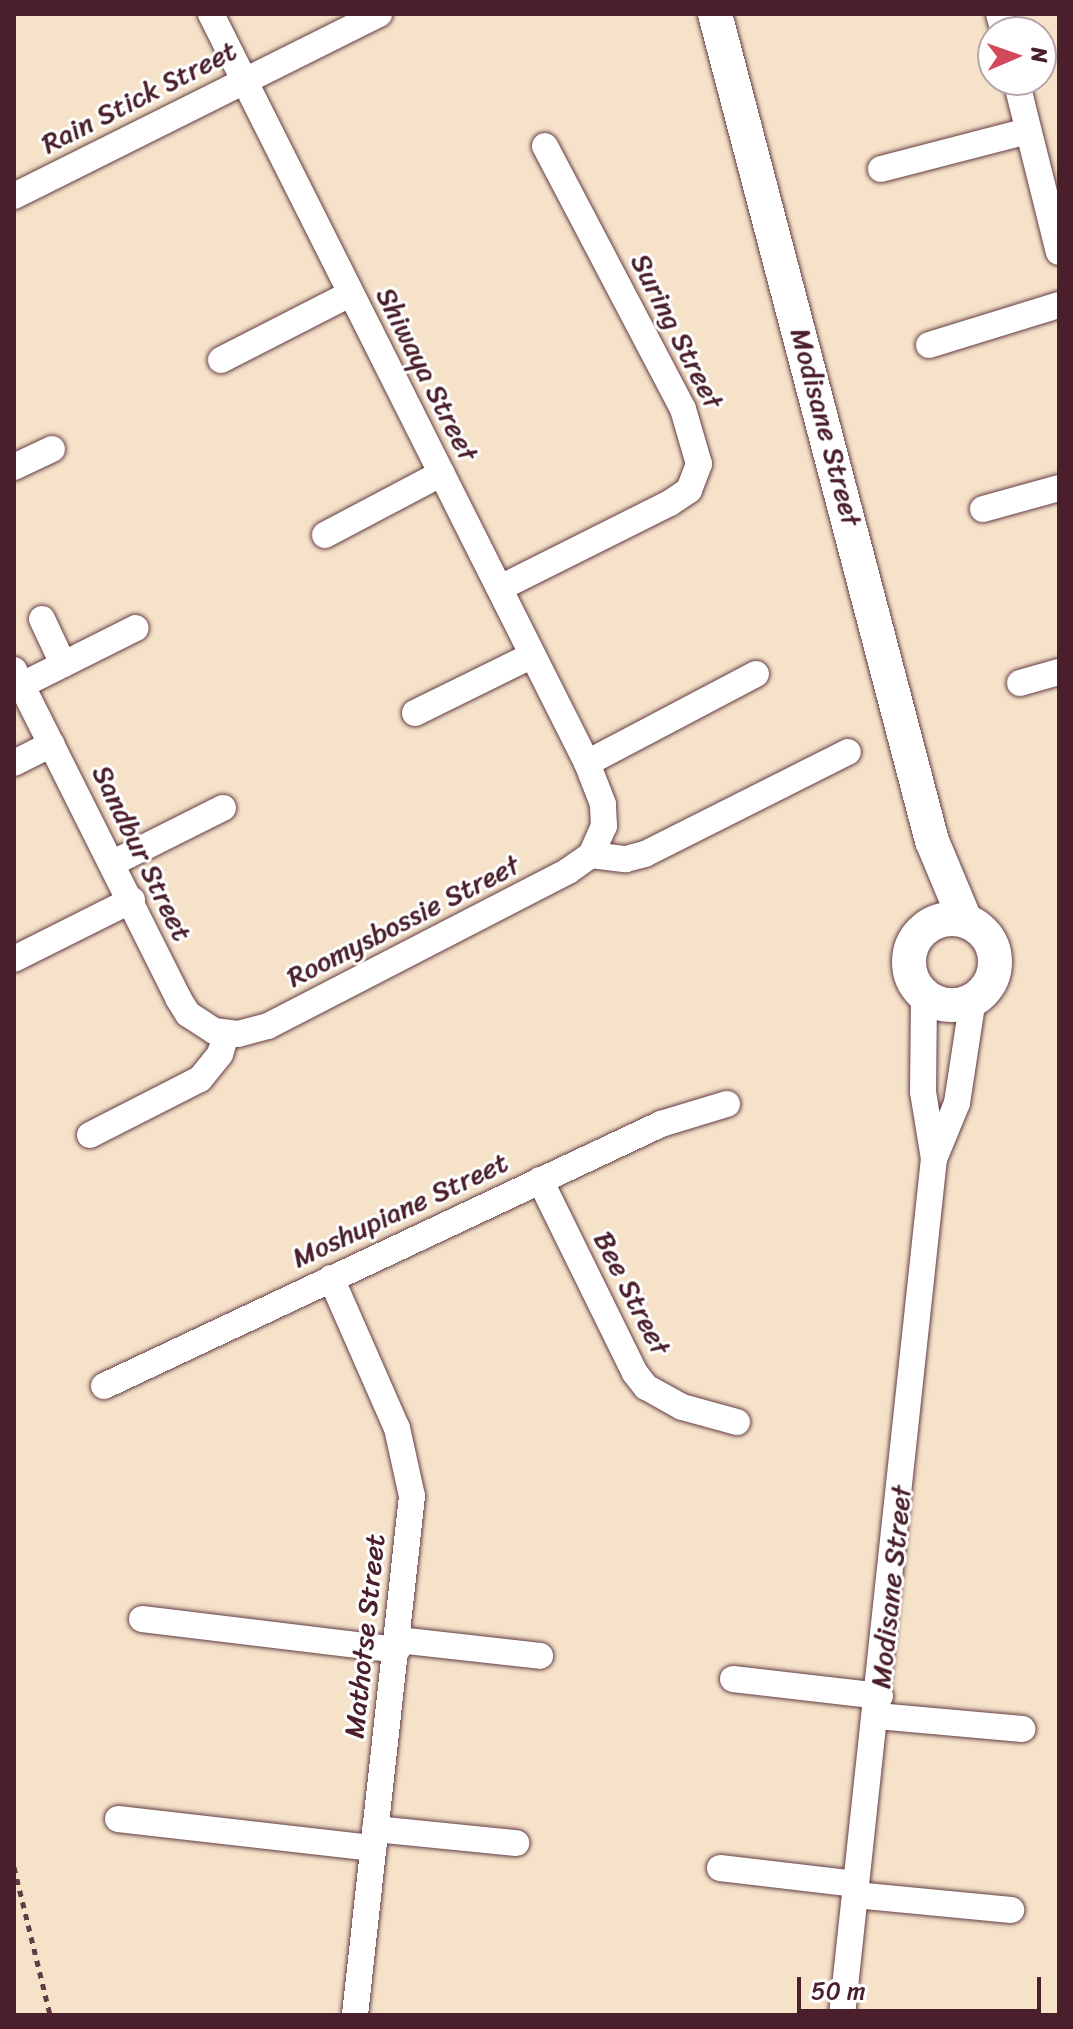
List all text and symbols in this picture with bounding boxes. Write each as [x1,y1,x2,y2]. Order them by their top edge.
north arrow [977,16,1057,96]
street label: Rain Stick Street [35,33,243,161]
text: N [1020,47,1059,64]
street label: Suring Street [624,248,730,414]
street label: Shiwaya Street [369,282,485,466]
street label: Modisane Street [783,324,869,530]
street label: Sandbur Street [85,760,199,946]
street label: Roomysbossie Street [281,848,525,994]
street label: Moshupiane Street [287,1145,513,1275]
street label: Bee Street [586,1225,678,1361]
street label: Modisane Street [864,1483,918,1691]
street label: Mathotse Street [338,1533,392,1739]
scale bar [801,1961,1045,2011]
text: 50 m [811,1970,866,2012]

